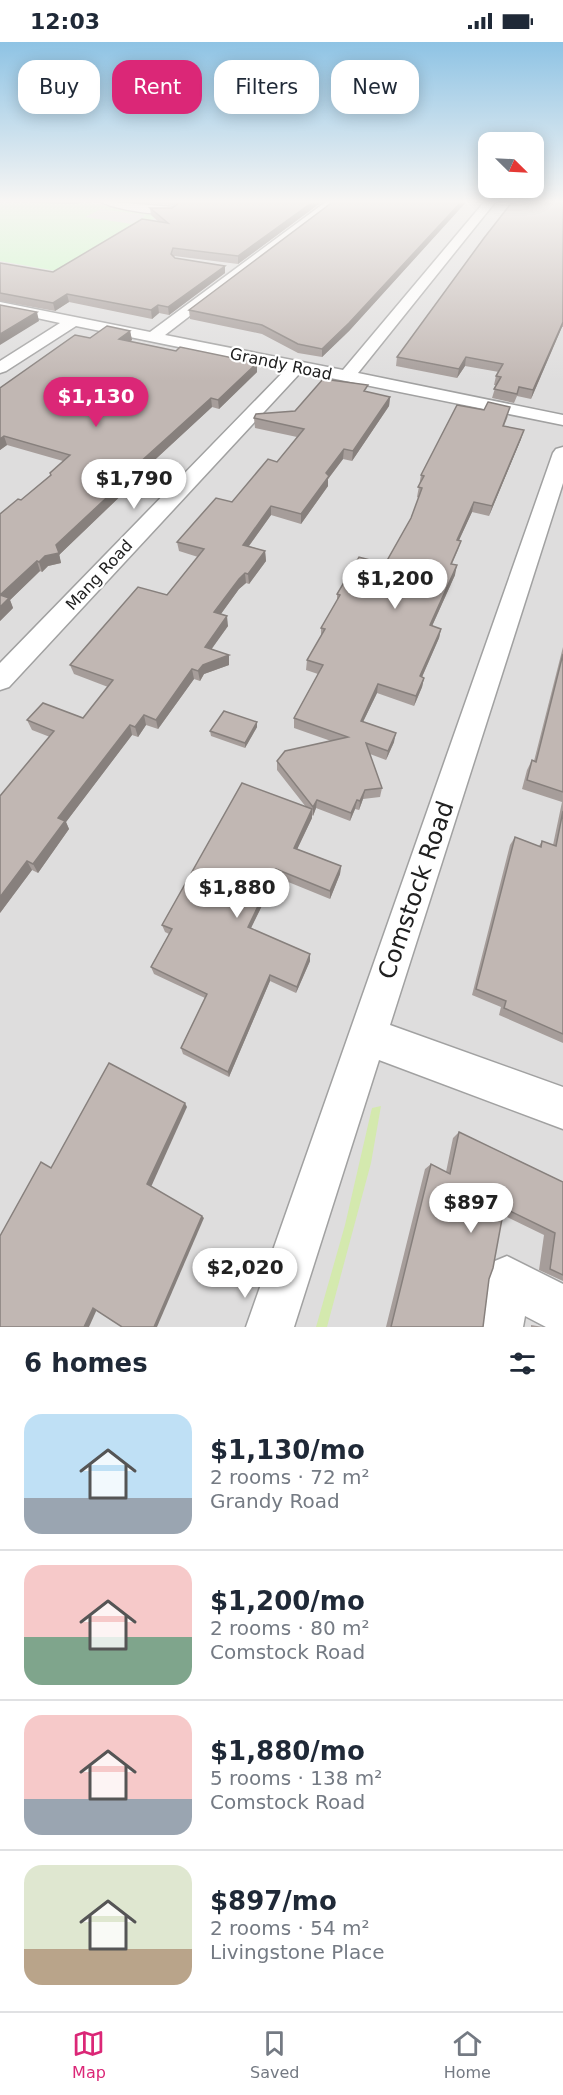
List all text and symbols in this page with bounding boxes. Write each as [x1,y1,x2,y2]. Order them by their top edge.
text: 12:03 [30,9,100,34]
chip: Buy [18,60,100,114]
chip: Rent [112,60,202,114]
chip: Filters [214,60,319,114]
chip: New [331,60,419,114]
north arrow [478,132,544,198]
map controls [478,132,544,198]
street label: Grandy Road [228,344,334,384]
pin: $1,130 [47,377,145,428]
text: $1,130 [57,384,135,408]
pin: $1,790 [85,459,183,510]
text: $1,790 [95,466,173,490]
street label: Mang Road [62,536,136,614]
pin: $1,200 [346,559,444,610]
text: $1,200 [356,566,434,590]
street label: Comstock Road [372,797,460,983]
pin: $1,880 [188,868,286,919]
text: $1,880 [198,875,276,899]
pin: $897 [435,1183,507,1234]
text: $897 [443,1190,499,1214]
pin: $2,020 [196,1248,294,1299]
text: $2,020 [206,1255,284,1279]
icon: filters [506,1347,539,1380]
text: 6 homes [24,1348,148,1378]
text: $1,130/mo [210,1435,365,1465]
icon: home [72,1438,144,1510]
text: 2 rooms · 72 m² [210,1465,370,1489]
text: Grandy Road [210,1489,340,1513]
text: $1,200/mo [210,1586,365,1616]
icon: home [72,1589,144,1661]
text: 2 rooms · 80 m² [210,1616,370,1640]
text: Comstock Road [210,1640,365,1664]
text: $1,880/mo [210,1736,365,1766]
icon: home [72,1739,144,1811]
text: 5 rooms · 138 m² [210,1766,382,1790]
text: Comstock Road [210,1790,365,1814]
text: $897/mo [210,1886,337,1916]
icon: home [72,1889,144,1961]
text: 2 rooms · 54 m² [210,1916,370,1940]
text: Livingstone Place [210,1940,384,1964]
tab: Map [72,2027,106,2082]
tab: Saved [250,2027,299,2082]
tab: Home [444,2027,491,2082]

